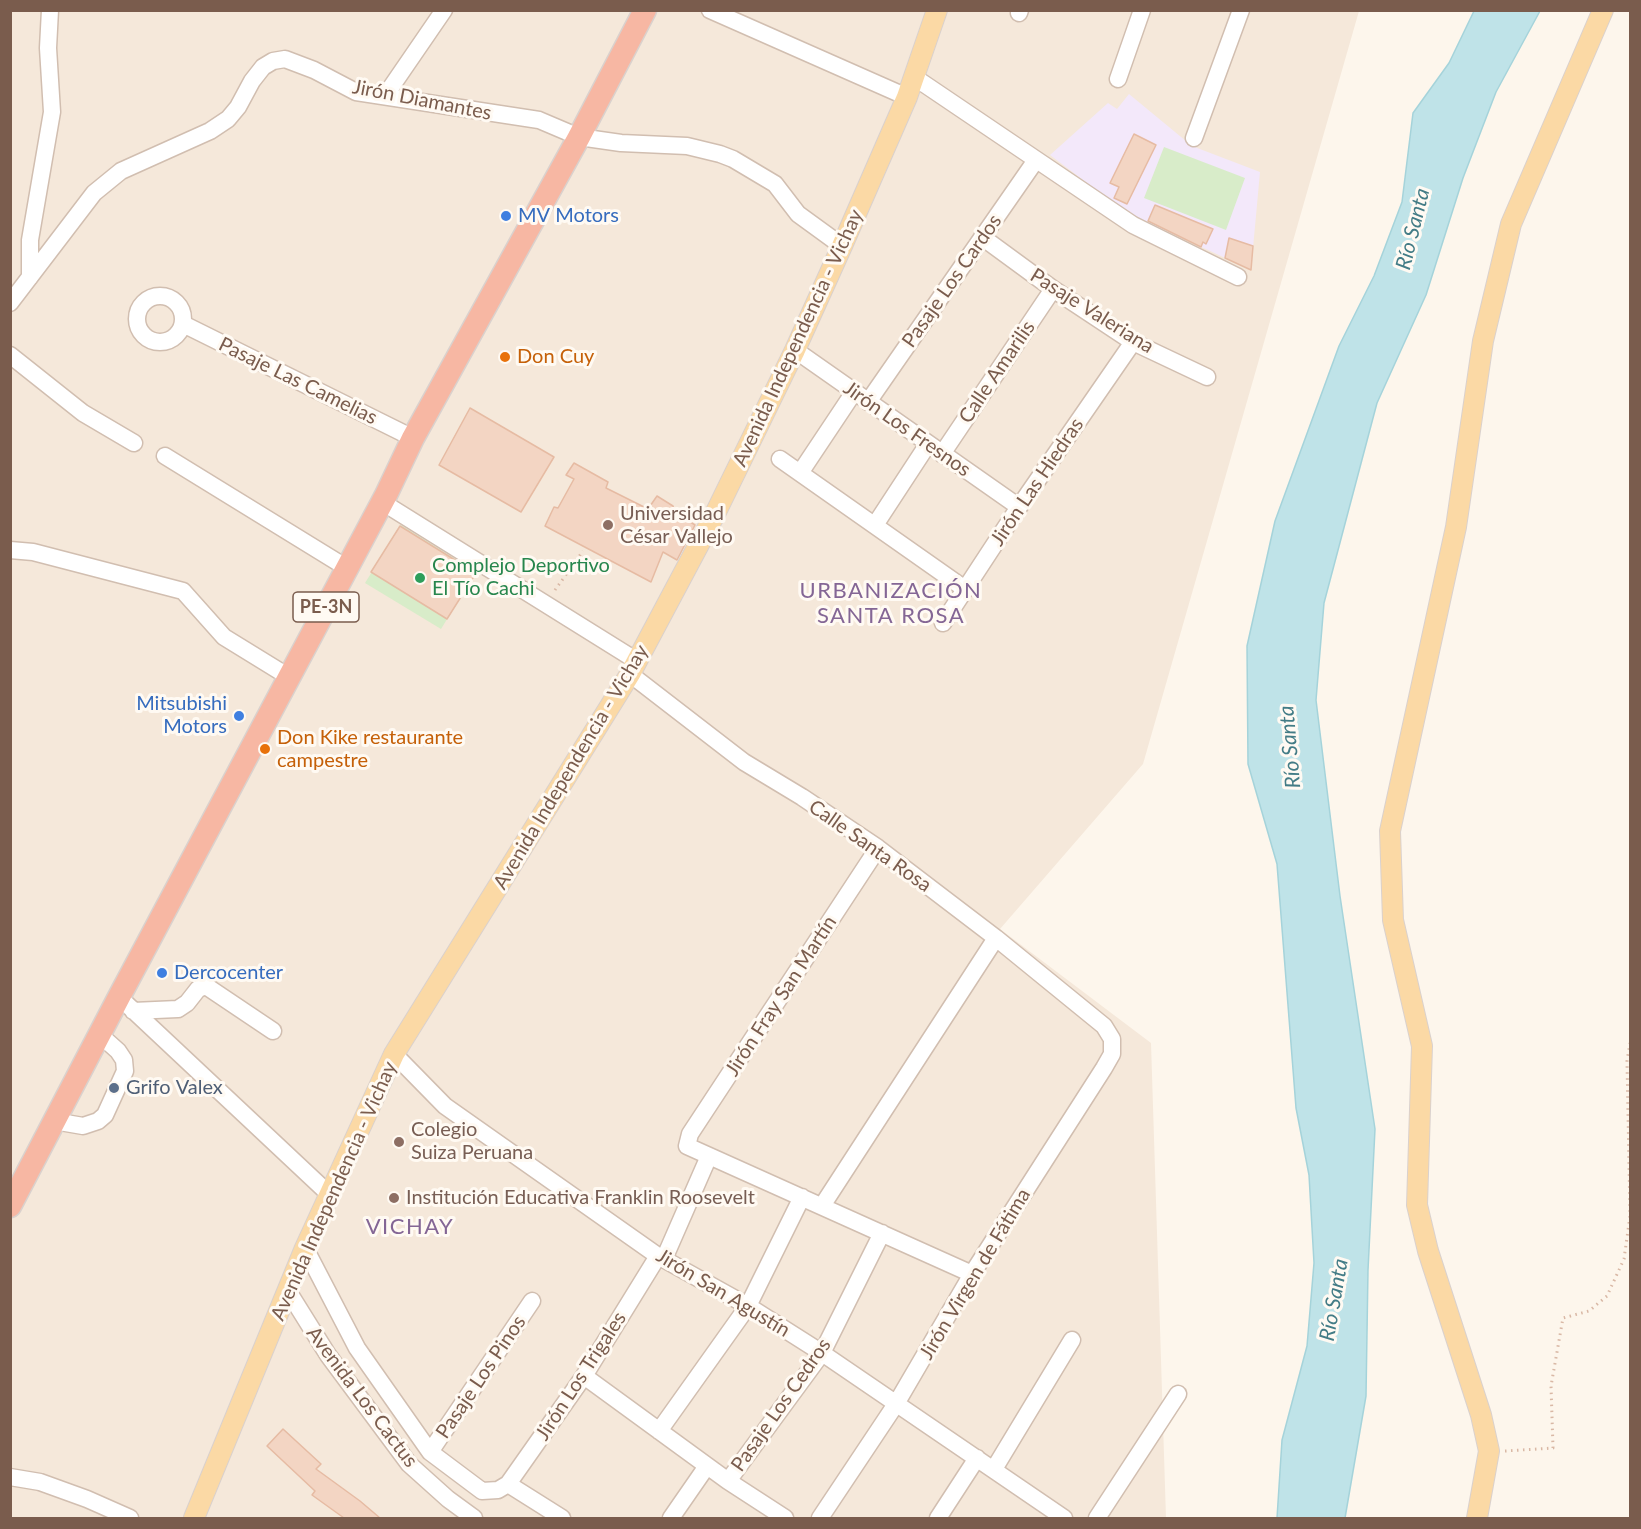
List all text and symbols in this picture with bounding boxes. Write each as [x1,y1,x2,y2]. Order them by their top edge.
street label: Jirón Diamantes [350,75,494,125]
water label: Río Santa [1391,186,1435,272]
place label: MV Motors [518,204,619,228]
street label: Avenida Independencia - Vichay [728,206,868,470]
marker: MV Motors [499,209,513,223]
street label: Pasaje Los Cardos [897,210,1007,352]
street label: Pasaje Valeriana [1026,263,1158,359]
street label: Calle Amarilis [954,316,1040,428]
street label: Pasaje Las Camelias [215,332,381,430]
place label: Don Cuy [517,345,594,369]
marker: Don Cuy [498,350,512,364]
street label: Jirón Los Fresnos [839,376,975,482]
street label: Jirón Las Hiedras [985,414,1089,550]
place label: Universidad César Vallejo [620,502,733,549]
marker: Universidad César Vallejo [601,518,615,532]
place label: Complejo Deportivo El Tío Cachi [432,554,610,601]
marker: Complejo Deportivo El Tío Cachi [413,571,427,585]
district label: URBANIZACIÓN SANTA ROSA [800,578,982,630]
road number: PE-3N [293,592,359,622]
street label: Avenida Independencia - Vichay [488,640,654,894]
place label: Mitsubishi Motors [136,692,227,739]
water label: Río Santa [1274,705,1306,789]
marker: Mitsubishi Motors [232,709,246,723]
place label: Don Kike restaurante campestre [277,726,463,773]
marker: Don Kike restaurante campestre [258,742,272,756]
street label: Calle Santa Rosa [804,795,936,897]
street label: Jirón Fray San Martín [720,911,842,1081]
place label: Dercocenter [174,961,283,985]
marker: Dercocenter [155,966,169,980]
street label: Avenida Independencia - Vichay [266,1058,402,1324]
place label: Grifo Valex [126,1076,223,1100]
marker: Grifo Valex [107,1081,121,1095]
place label: Colegio Suiza Peruana [411,1118,533,1165]
marker: Colegio Suiza Peruana [392,1135,406,1149]
street label: Jirón Virgen de Fátima [914,1184,1036,1364]
place label: Institución Educativa Franklin Roosevelt [406,1186,755,1210]
marker: Institución Educativa Franklin Roosevelt [387,1191,401,1205]
district label: VICHAY [366,1214,454,1240]
street label: Jirón San Agustín [652,1244,794,1342]
water label: Río Santa [1314,1257,1354,1343]
street label: Jirón Los Trigales [531,1307,631,1445]
street label: Pasaje Los Pinos [431,1311,531,1443]
street label: Avenida Los Cactus [301,1322,423,1472]
street label: Pasaje Los Cedros [726,1334,836,1476]

